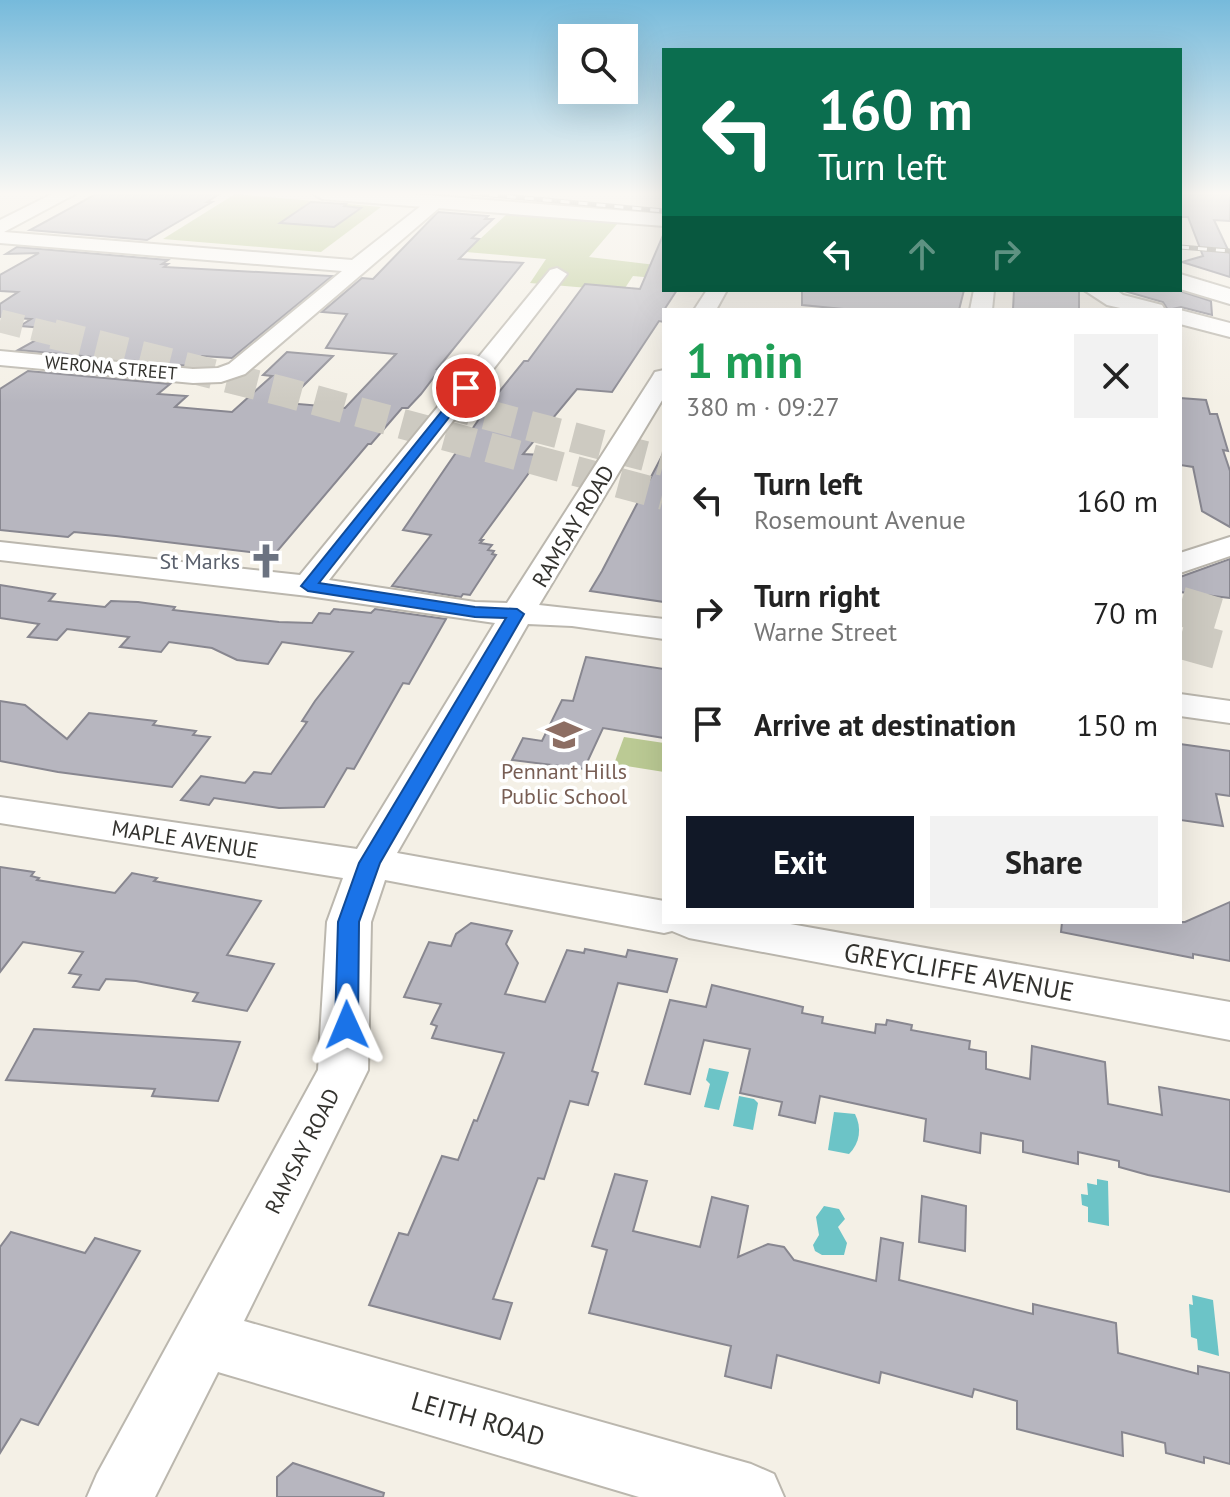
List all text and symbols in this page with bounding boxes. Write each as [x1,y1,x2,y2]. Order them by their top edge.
map controls [558,24,638,104]
button: search [558,24,638,104]
text: 160 m [818,73,973,145]
icon: left [686,80,790,184]
text: Turn left [818,143,947,190]
icon: left [816,232,860,276]
icon: ahead [900,232,944,276]
icon: right [984,232,1028,276]
text: 1 min [686,329,803,391]
button: close [1074,334,1158,418]
street label: WERONA STREET [44,350,178,385]
pin [432,354,500,422]
icon: arrive [444,366,488,410]
text: 380 m · 09:27 [686,390,840,423]
street label: RAMSAY ROAD [526,460,620,592]
text: Turn left [754,464,862,503]
icon: left [686,478,730,522]
text: 160 m [1077,481,1158,520]
text: Rosemount Avenue [754,503,966,536]
church icon: St Marks [247,542,285,580]
place label: St Marks [159,547,240,575]
text: Turn right [754,576,880,615]
icon: right [686,590,730,634]
text: 70 m [1093,593,1158,632]
text: Warne Street [754,615,897,648]
icon: arrive [686,702,730,746]
text: Arrive at destination [754,705,1016,744]
text: 150 m [1077,705,1158,744]
school or university icon: Pennant Hills Public School [545,716,583,754]
place label: Pennant Hills Public School [501,757,628,810]
street label: MAPLE AVENUE [110,814,260,864]
button: Exit [686,816,914,908]
button: Share [930,816,1158,908]
street label: GREYCLIFFE AVENUE [842,935,1077,1008]
position arrow [305,983,389,1067]
street label: RAMSAY ROAD [258,1083,346,1219]
street label: LEITH ROAD [408,1384,549,1453]

